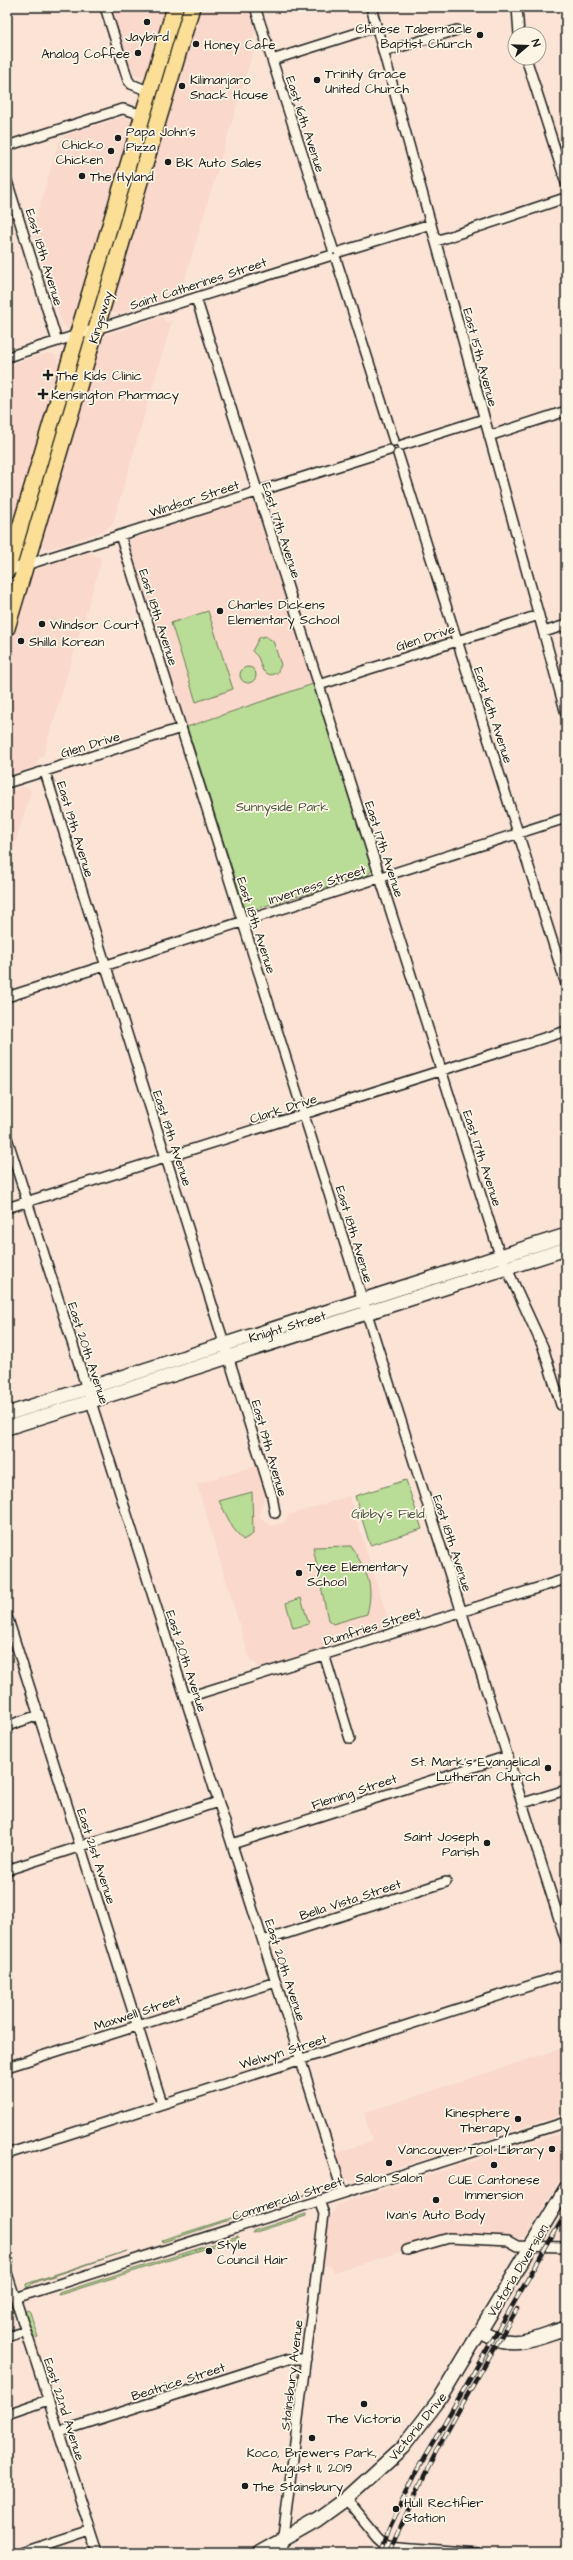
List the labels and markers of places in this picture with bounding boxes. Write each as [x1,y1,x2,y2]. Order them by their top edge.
marker: Jaybird [142,17,152,27]
place label: Chinese Tabernacle Baptist Church [355,20,473,53]
place label: Jaybird [125,28,169,47]
marker: Chinese Tabernacle Baptist Church [475,30,485,40]
place label: Honey Cafe [204,36,276,55]
marker: Honey Cafe [191,39,201,49]
place label: Analog Coffee [41,45,130,64]
marker: Analog Coffee [133,48,143,58]
place label: Trinity Grace United Church [325,65,410,98]
place label: Kilimanjaro Snack House [190,71,268,104]
marker: Trinity Grace United Church [312,75,322,85]
marker: Kilimanjaro Snack House [177,81,187,91]
place label: Papa John's Pizza [126,123,196,156]
marker: Papa John's Pizza [113,133,123,143]
place label: Chicko Chicken [56,136,104,169]
marker: Chicko Chicken [106,146,116,156]
place label: BK Auto Sales [176,154,262,172]
marker: BK Auto Sales [163,157,173,167]
place label: The Hyland [90,168,154,187]
marker: The Hyland [77,171,87,181]
place label: The Kids Clinic [57,367,142,385]
marker: The Kids Clinic [42,369,54,381]
place label: Kensington Pharmacy [51,386,179,405]
marker: Kensington Pharmacy [38,389,48,399]
place label: Charles Dickens Elementary School [228,596,340,630]
marker: Charles Dickens Elementary School [215,606,225,616]
place label: Windsor Court [50,616,140,634]
marker: Windsor Court [37,619,47,629]
place label: Shilla Korean [29,633,105,651]
marker: Shilla Korean [16,636,26,646]
place label: Tyee Elementary School [307,1558,408,1591]
marker: Tyee Elementary School [294,1568,304,1578]
place label: St. Mark's Evangelical Lutheran Church [411,1753,541,1786]
marker: St. Mark's Evangelical Lutheran Church [543,1763,553,1773]
place label: Saint Joseph Parish [404,1828,480,1861]
marker: Saint Joseph Parish [482,1838,492,1848]
place label: Kinesphere Therapy [445,2104,510,2138]
marker: Kinesphere Therapy [513,2114,523,2124]
place label: Vancouver Tool Library [398,2141,544,2160]
marker: Vancouver Tool Library [547,2144,557,2154]
marker: Salon Salon [384,2158,394,2168]
marker: CUE Cantonese Immersion [489,2160,499,2170]
place label: Salon Salon [356,2169,423,2187]
place label: CUE Cantonese Immersion [448,2171,540,2204]
marker: Ivan's Auto Body [431,2195,441,2205]
place label: Ivan's Auto Body [387,2206,485,2225]
place label: Style Council Hair [217,2236,288,2269]
marker: Style Council Hair [204,2246,214,2256]
marker: The Victoria [359,2399,369,2409]
place label: The Victoria [327,2410,401,2428]
marker: Koco, Brewers Park, August 11, 2019 [307,2433,317,2443]
place label: Koco, Brewers Park, August 11, 2019 [247,2444,377,2478]
place label: The Stainsbury [253,2478,343,2497]
marker: The Stainsbury [240,2481,250,2491]
place label: Hull Rectifier Station [404,2494,483,2527]
marker: Hull Rectifier Station [391,2504,401,2514]

